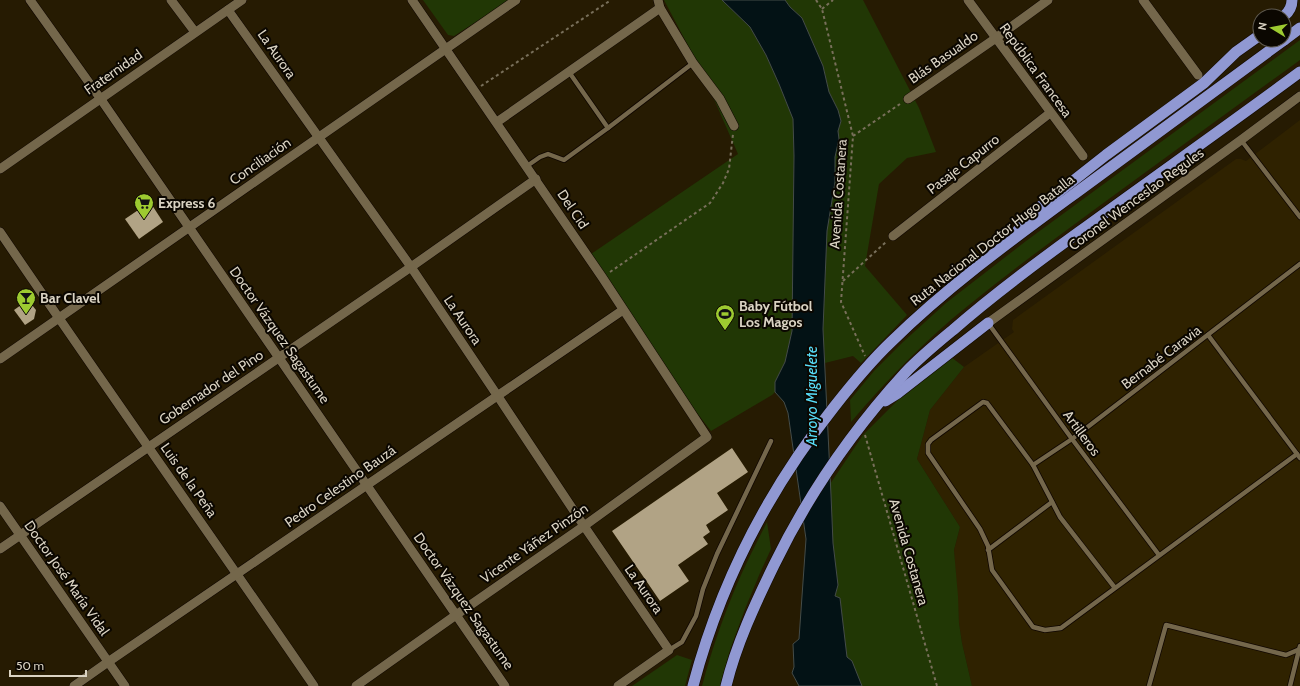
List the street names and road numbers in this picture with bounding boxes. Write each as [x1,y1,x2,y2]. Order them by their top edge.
street label: República Francesa [996,19,1076,121]
street label: La Aurora [254,26,300,82]
street label: Blás Basualdo [905,26,982,88]
street label: Fraternidad [80,45,146,99]
street label: Pasaje Capurro [923,130,1003,198]
street label: Conciliación [226,133,294,189]
street label: Avenida Costanera [825,138,851,249]
street label: Coronel Wenceslao Regules [1065,144,1207,254]
street label: Ruta Nacional Doctor Hugo Batalla [906,170,1078,310]
street label: Del Cid [553,186,593,232]
street label: Doctor Vázquez Sagastume [226,263,334,407]
street label: La Aurora [440,292,486,348]
street label: Bernabé Caravia [1118,321,1205,393]
street label: Gobernador del Pino [155,345,267,429]
street label: Artilleros [1059,407,1105,460]
street label: Luis de la Peña [157,439,221,521]
street label: Pedro Celestino Bauzá [281,441,399,531]
street label: Avenida Costanera [885,497,933,608]
street label: Vicente Yáñez Pinzón [477,499,591,587]
street label: Doctor José María Vidal [20,517,114,640]
street label: Doctor Vázquez Sagastume [410,529,518,673]
street label: La Aurora [621,561,667,617]

